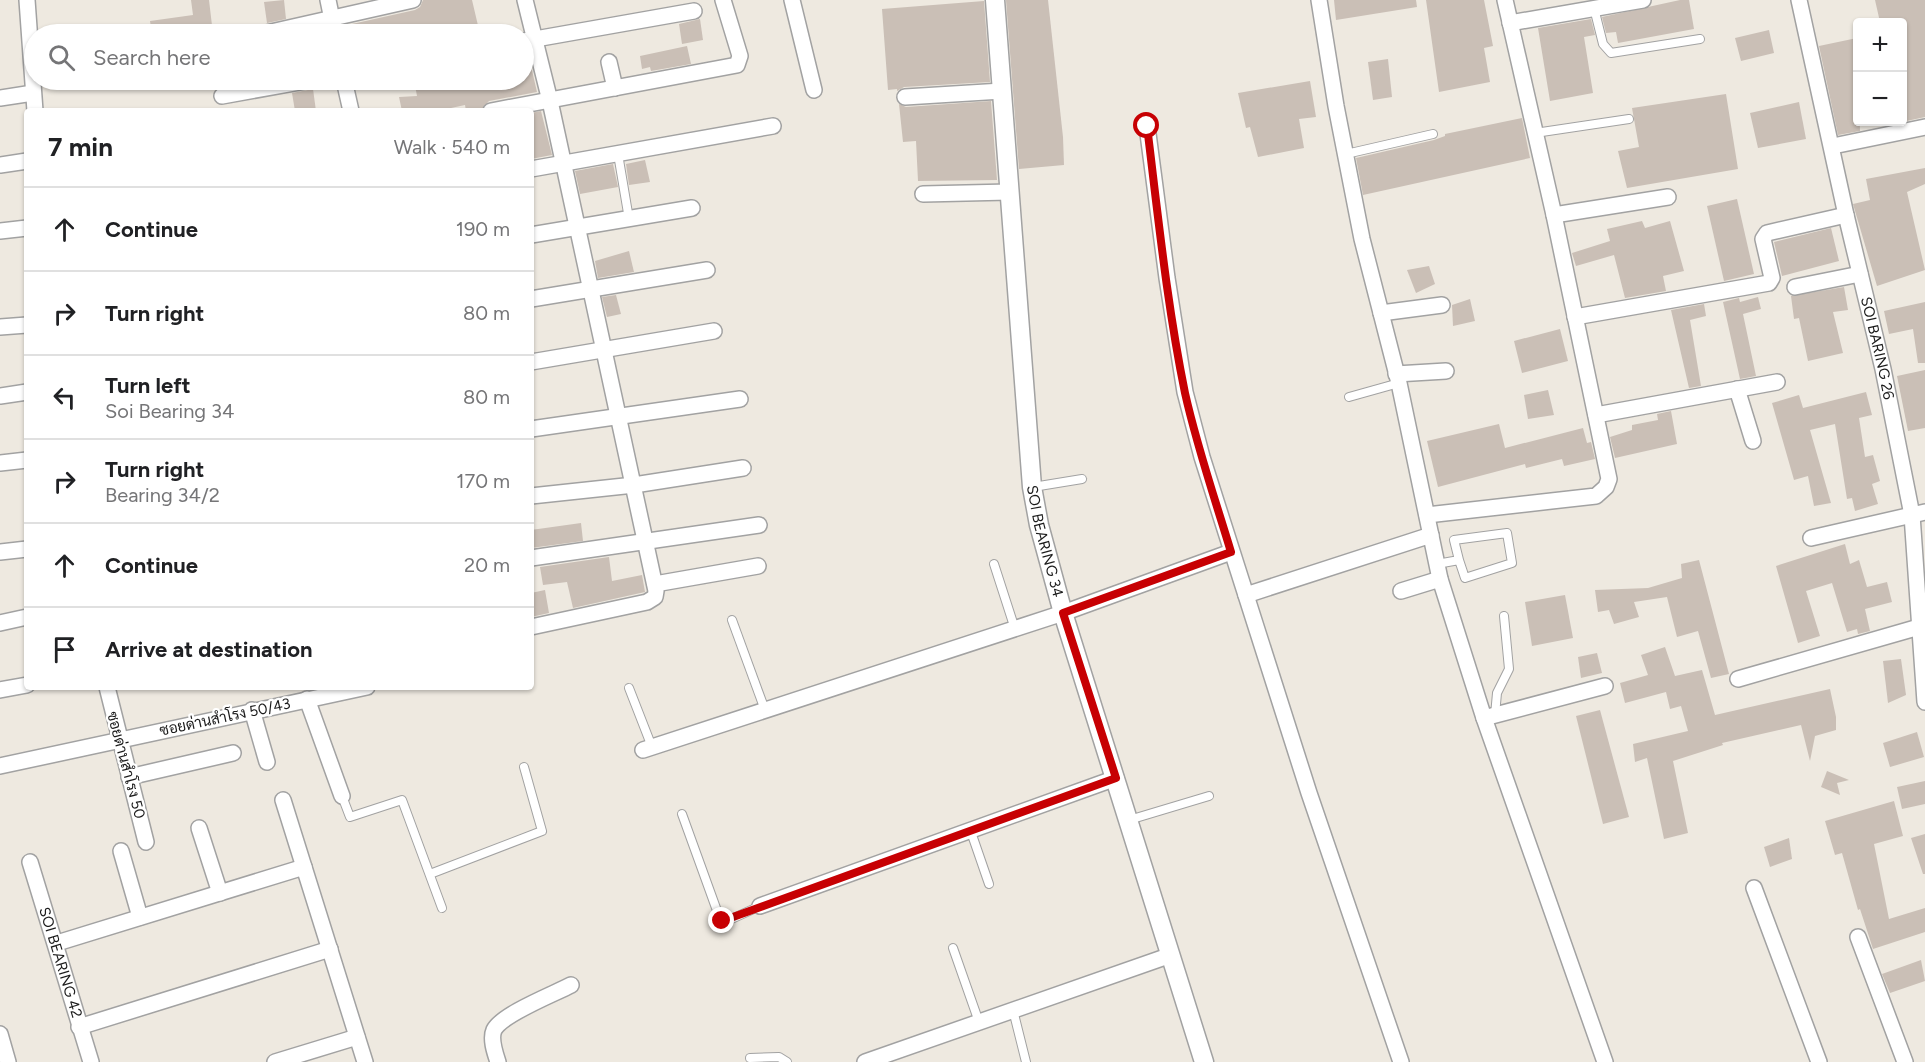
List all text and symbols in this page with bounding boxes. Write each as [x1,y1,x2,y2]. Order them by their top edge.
map controls [1853,18,1907,126]
button: + [1853,18,1907,72]
search box [24,24,534,90]
icon: search [45,41,78,74]
text: Search here [93,44,211,71]
button: − [1853,72,1907,126]
route start [1133,112,1159,138]
text: 7 min [48,131,113,163]
text: Walk · 540 m [394,135,510,159]
icon: ahead [48,213,81,246]
text: Continue [105,216,198,243]
text: 190 m [456,217,510,241]
street label: SOI BARING 26 [1857,295,1898,402]
icon: right [48,297,81,330]
text: Turn right [105,300,204,327]
text: 80 m [463,301,510,325]
text: Turn left [105,372,191,399]
icon: left [48,381,81,414]
text: 80 m [463,385,510,409]
text: Soi Bearing 34 [105,399,234,423]
text: Turn right [105,456,204,483]
icon: right [48,465,81,498]
text: 170 m [456,469,510,493]
text: Bearing 34/2 [105,483,220,507]
street label: SOI BEARING 34 [1023,484,1067,599]
icon: ahead [48,549,81,582]
text: Continue [105,552,198,579]
text: 20 m [464,553,510,577]
icon: arrive [48,633,81,666]
text: Arrive at destination [105,636,313,663]
street label: ซอยด่านสำโรง 50/43 [158,693,292,740]
street label: ซอยด่านสำโรง 50 [103,709,150,820]
street label: SOI BEARING 42 [35,905,86,1020]
route end [708,907,734,933]

